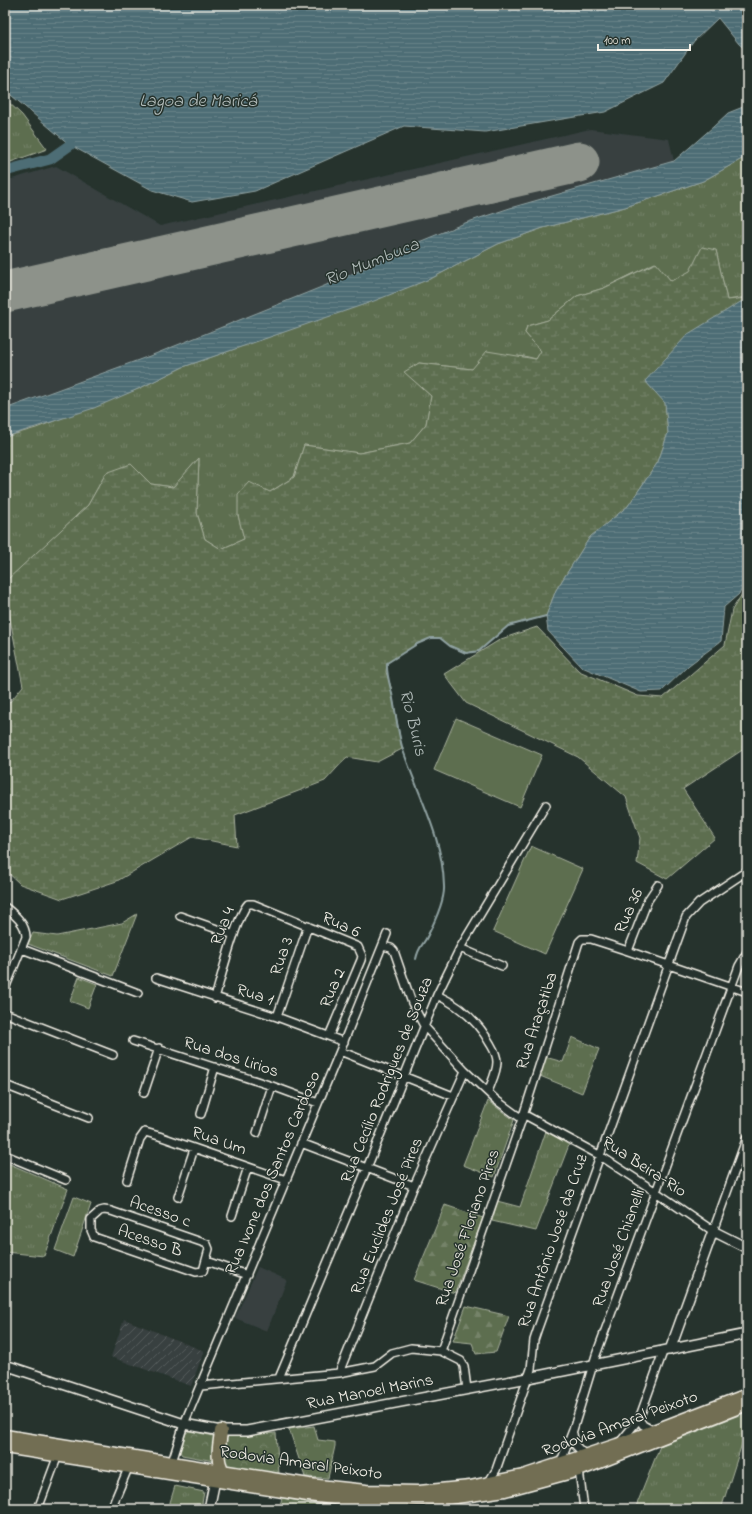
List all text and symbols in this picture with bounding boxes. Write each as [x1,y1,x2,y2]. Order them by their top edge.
scale bar [598,26,690,52]
text: 100 m [604,32,631,50]
water label: Lagoa de Maricá [139,89,258,115]
water label: Rio Mumbuca [321,232,423,294]
water label: Rio Buris [391,687,433,760]
street label: Rua 36 [608,884,650,938]
street label: Rua 4 [204,903,242,949]
street label: Rua 6 [318,905,365,945]
street label: Rua 3 [264,933,300,979]
street label: Rua 2 [313,964,353,1012]
street label: Rua Araçatiba [509,969,565,1073]
street label: Rua Cecílio Rodrigues de Souza [334,973,442,1188]
street label: Rua 1 [233,977,277,1013]
street label: Rua dos Lirios [180,1030,282,1084]
street label: Rua Ivone dos Santos Cardoso [219,1067,327,1279]
street label: Rua Um [188,1120,250,1162]
street label: Rua Beira-Rio [597,1130,692,1204]
street label: Rua Euclides José Pires [344,1134,430,1298]
street label: Rua José Floriano Pires [429,1146,507,1310]
street label: Rua Antônio José da Cruz [511,1150,595,1331]
street label: Rua José Chianelli [586,1185,652,1311]
street label: Acesso c [126,1190,195,1234]
street label: Acesso B [114,1218,186,1264]
street label: Rua Manoel Marins [304,1367,436,1417]
street label: Rodovia Amaral Peixoto [539,1384,702,1464]
street label: Rodovia Amaral Peixoto [218,1439,384,1487]

